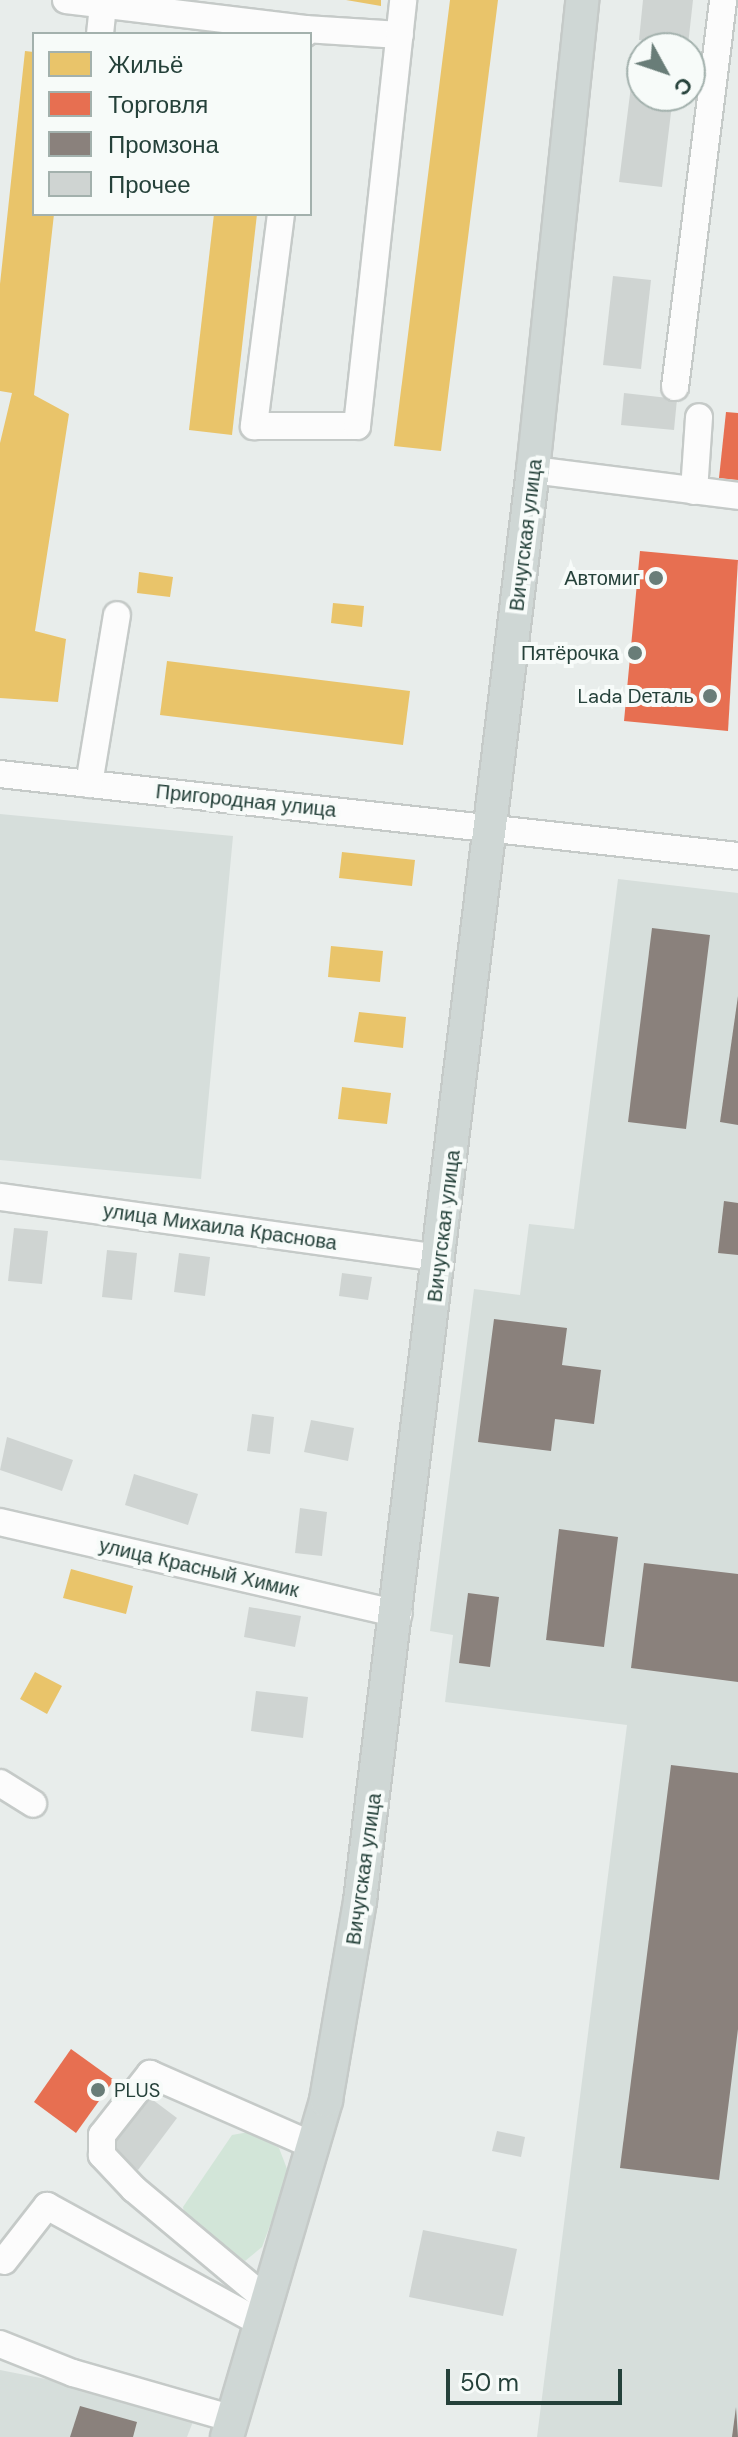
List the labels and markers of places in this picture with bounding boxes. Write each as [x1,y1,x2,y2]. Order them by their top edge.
place label: Автомиг [564,566,640,590]
marker: Автомиг [647,569,665,587]
place label: Пятёрочка [521,641,619,665]
marker: Пятёрочка [626,644,644,662]
place label: Lada Dеталь [577,684,694,708]
marker: Lada Dеталь [701,687,719,705]
place label: PLUS [114,2078,160,2102]
marker: PLUS [89,2081,107,2099]

